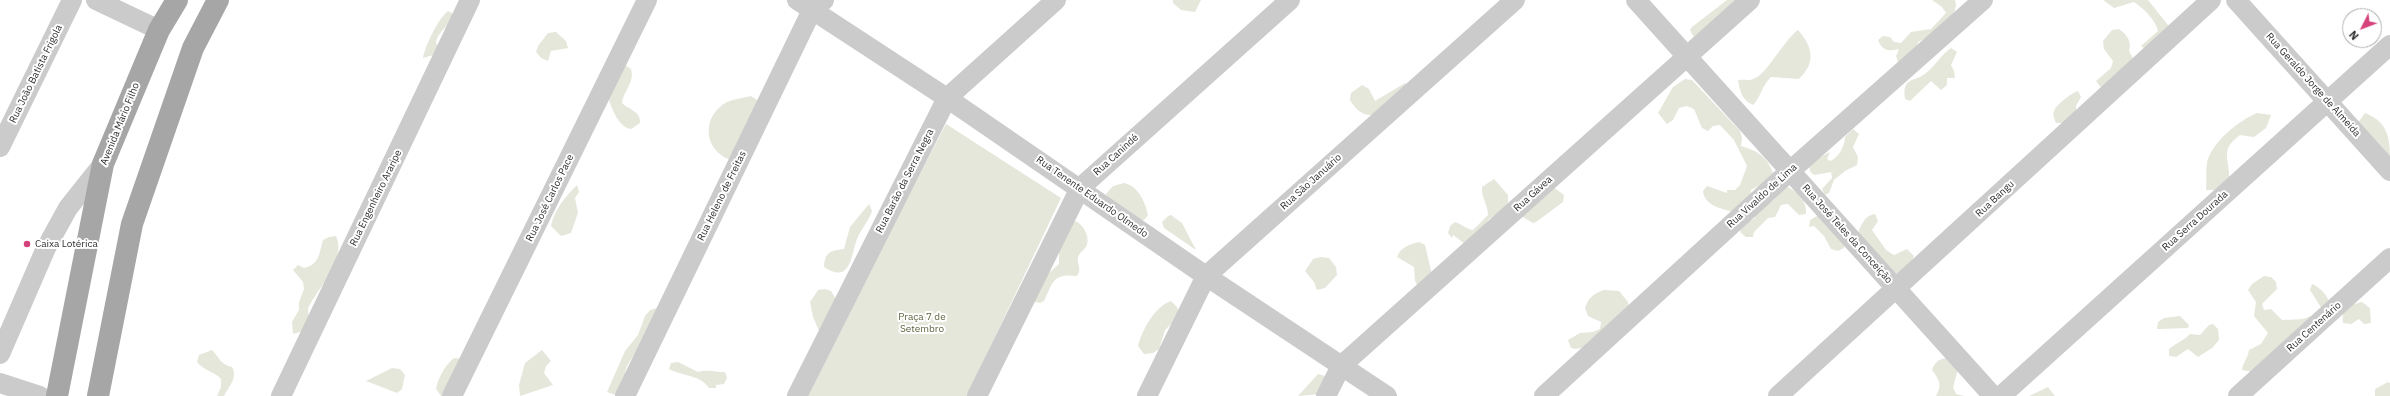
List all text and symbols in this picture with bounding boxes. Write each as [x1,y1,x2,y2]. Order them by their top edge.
north arrow [2342,8,2382,48]
street label: Rua João Batista Frigola [7,23,65,125]
text: N [2346,28,2362,43]
street label: Rua Geraldo Jorge de Almeida [2263,31,2363,139]
street label: Avenida Mário Filho [98,81,142,167]
street label: Rua Barão da Serra Negra [874,127,936,235]
street label: Rua Canindé [1091,132,1141,178]
street label: Rua Engenheiro Araripe [347,148,405,248]
street label: Rua Heleno de Freitas [695,149,749,243]
street label: Rua José Carlos Pace [524,152,576,244]
street label: Rua São Januário [1278,152,1344,212]
street label: Rua Tenente Eduardo Olmedo [1034,154,1150,240]
street label: Rua Vivaldo de Lima [1724,161,1800,231]
street label: Rua Gávea [1511,174,1555,214]
street label: Rua Bangu [1973,178,2017,220]
street label: Rua José Teles da Conceição [1799,182,1895,286]
street label: Rua Serra Dourada [2160,188,2230,254]
place label: Caixa Lotérica [35,238,98,250]
marker: Caixa Lotérica [22,239,32,249]
street label: Rua Centenário [2284,299,2344,355]
park label: Praça 7 de Setembro [898,311,946,334]

